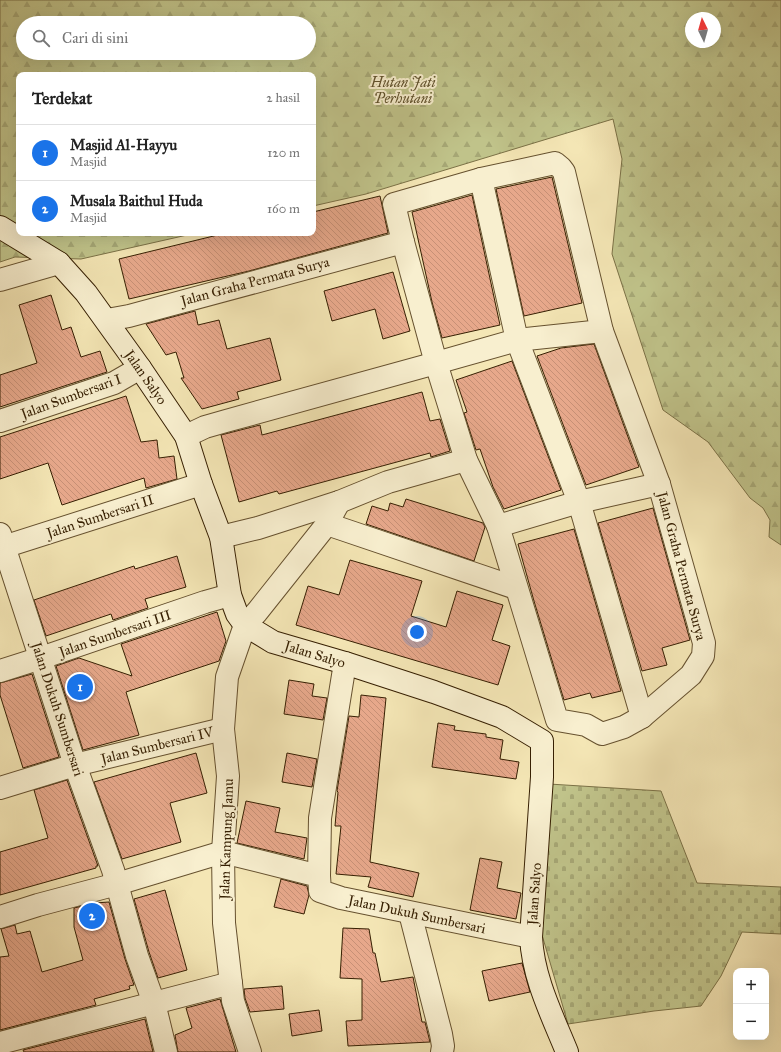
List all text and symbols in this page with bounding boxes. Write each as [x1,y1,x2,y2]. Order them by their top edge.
north arrow [685,12,721,48]
search box [16,16,316,60]
icon: search [30,27,52,49]
text: Cari di sini [62,29,128,47]
park label: Hutan Jati Perhutani [370,74,435,107]
text: Terdekat [32,88,92,109]
text: 2 hasil [266,90,300,106]
text: Masjid Al-Hayyu [70,136,177,154]
text: 1 [42,145,48,161]
text: 120 m [267,145,300,161]
text: Masjid [70,154,107,170]
text: Musala Baithul Huda [70,192,203,210]
text: 2 [42,201,48,217]
text: 160 m [267,201,300,217]
text: Masjid [70,210,107,226]
street label: Jalan Graha Permata Surya [177,253,332,311]
street label: Jalan Salyo [119,345,171,408]
street label: Jalan Sumbersari I [17,370,124,424]
street label: Jalan Graha Permata Surya [652,488,710,643]
street label: Jalan Sumbersari II [42,491,156,543]
street label: Jalan Sumbersari III [55,606,174,662]
your location [407,622,427,642]
street label: Jalan Salyo [280,637,347,673]
street label: Jalan Dukuh Sumbersari [26,638,87,779]
pin: 1 [67,672,93,702]
street label: Jalan Sumbersari IV [97,723,217,769]
street label: Jalan Kampung Jamu [216,778,238,902]
street label: Jalan Salyo [524,862,546,928]
street label: Jalan Dukuh Sumbersari [344,891,487,938]
pin: 2 [79,901,105,931]
map controls [733,968,769,1040]
button: + [733,968,769,1004]
button: − [733,1004,769,1040]

